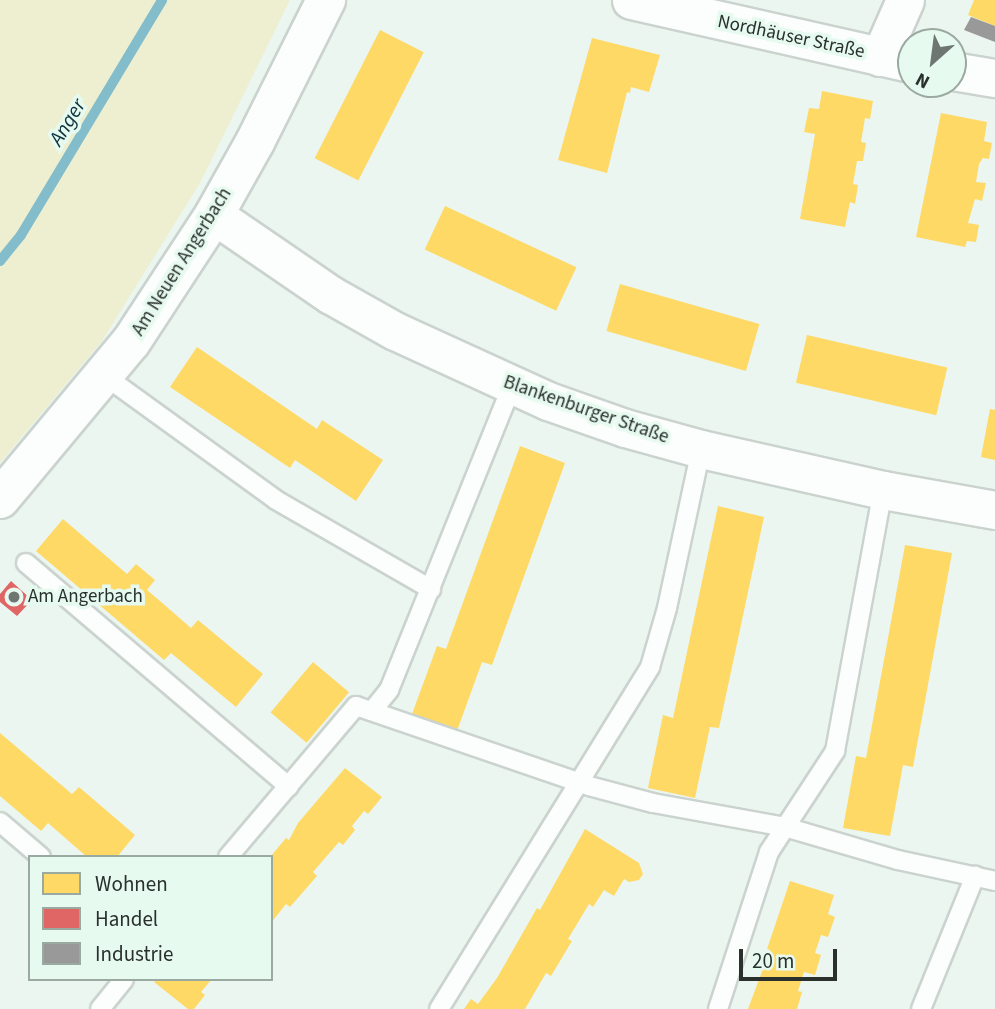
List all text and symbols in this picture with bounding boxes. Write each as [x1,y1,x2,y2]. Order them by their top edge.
street label: Nordhäuser Straße [715,10,867,64]
north arrow [897,28,967,98]
text: N [911,65,935,95]
water label: Anger [43,94,91,150]
street label: Am Neuen Angerbach [127,184,237,340]
street label: Blankenburger Straße [500,371,672,449]
place label: Am Angerbach [28,586,143,608]
marker: Am Angerbach [6,589,22,605]
legend [28,855,273,981]
text: Wohnen [95,869,168,899]
text: Handel [95,904,158,934]
scale bar [743,936,841,980]
text: Industrie [95,939,173,969]
text: 20 m [752,946,794,976]

